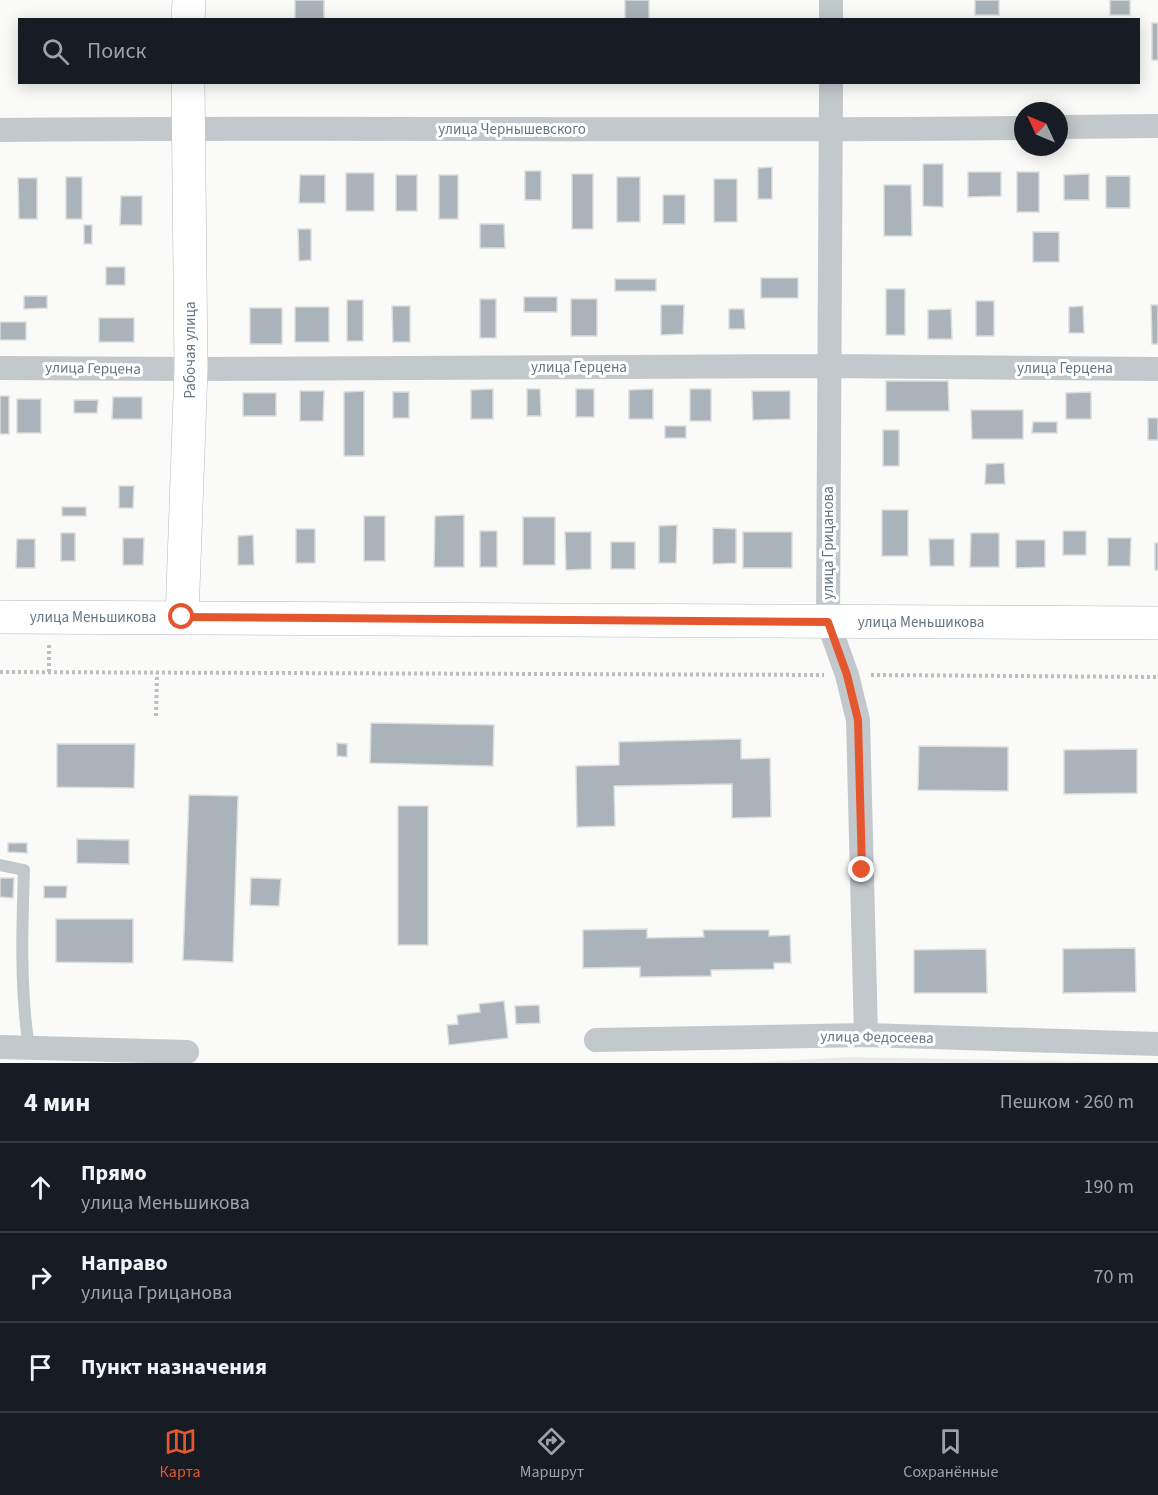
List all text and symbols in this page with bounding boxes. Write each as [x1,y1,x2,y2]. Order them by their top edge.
search box [18,18,1140,84]
icon: search [39,35,72,68]
text: Поиск [87,35,146,67]
north arrow [1014,102,1068,156]
street label: улица Чернышевского [438,119,586,140]
street label: Рабочая улица [180,302,201,399]
street label: улица Герцена [45,357,141,380]
street label: улица Герцена [531,357,627,378]
street label: улица Герцена [1017,358,1113,379]
street label: улица Грицанова [818,486,839,600]
route start [168,603,194,629]
street label: улица Меньшикова [30,607,156,628]
street label: улица Меньшикова [858,612,984,633]
route end [848,856,874,882]
street label: улица Федосеева [820,1026,934,1049]
text: 4 мин [24,1084,90,1121]
text: Пешком · 260 m [1000,1088,1134,1116]
text: Прямо [81,1157,147,1189]
icon: ahead [24,1171,57,1204]
text: 190 m [1084,1173,1134,1201]
text: улица Меньшикова [81,1189,250,1217]
text: Направо [81,1247,168,1279]
icon: right [24,1261,57,1294]
text: 70 m [1094,1263,1134,1291]
text: улица Грицанова [81,1279,232,1307]
icon: arrive [24,1351,57,1384]
text: Пункт назначения [81,1351,267,1383]
tab: Карта [160,1425,201,1483]
tab: Маршрут [520,1425,584,1483]
tab: Сохранённые [903,1425,998,1483]

